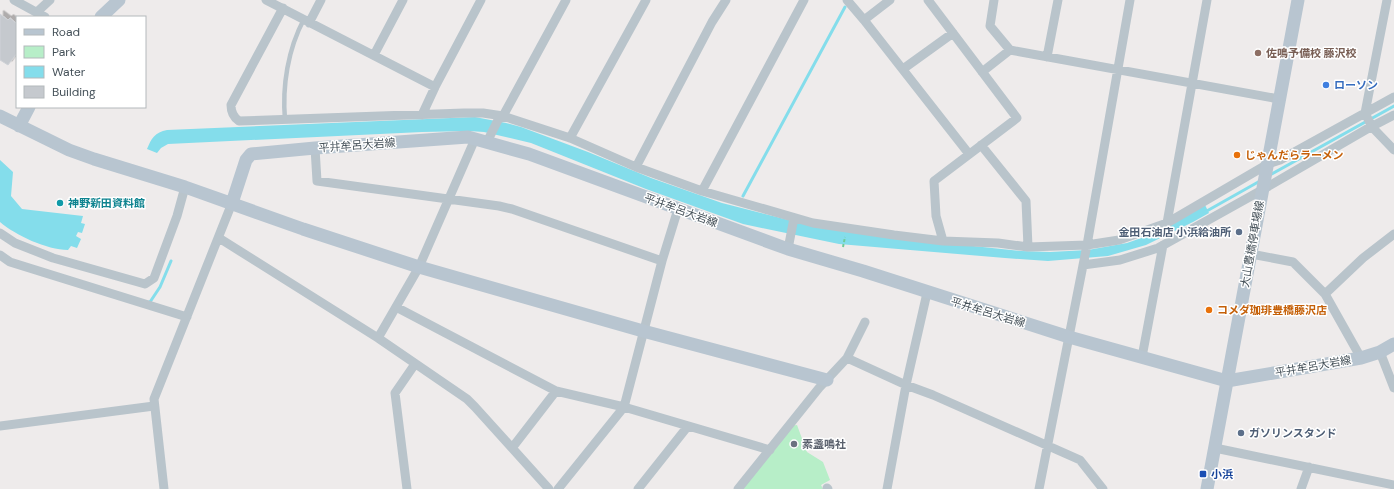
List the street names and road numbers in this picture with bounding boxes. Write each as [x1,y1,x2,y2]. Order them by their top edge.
street label: 平井牟呂大岩線 [318,135,396,155]
street label: 平井牟呂大岩線 [642,190,720,230]
street label: 大山豊橋停車場線 [1237,199,1267,289]
street label: 平井牟呂大岩線 [949,294,1027,330]
street label: 平井牟呂大岩線 [1274,352,1352,380]

